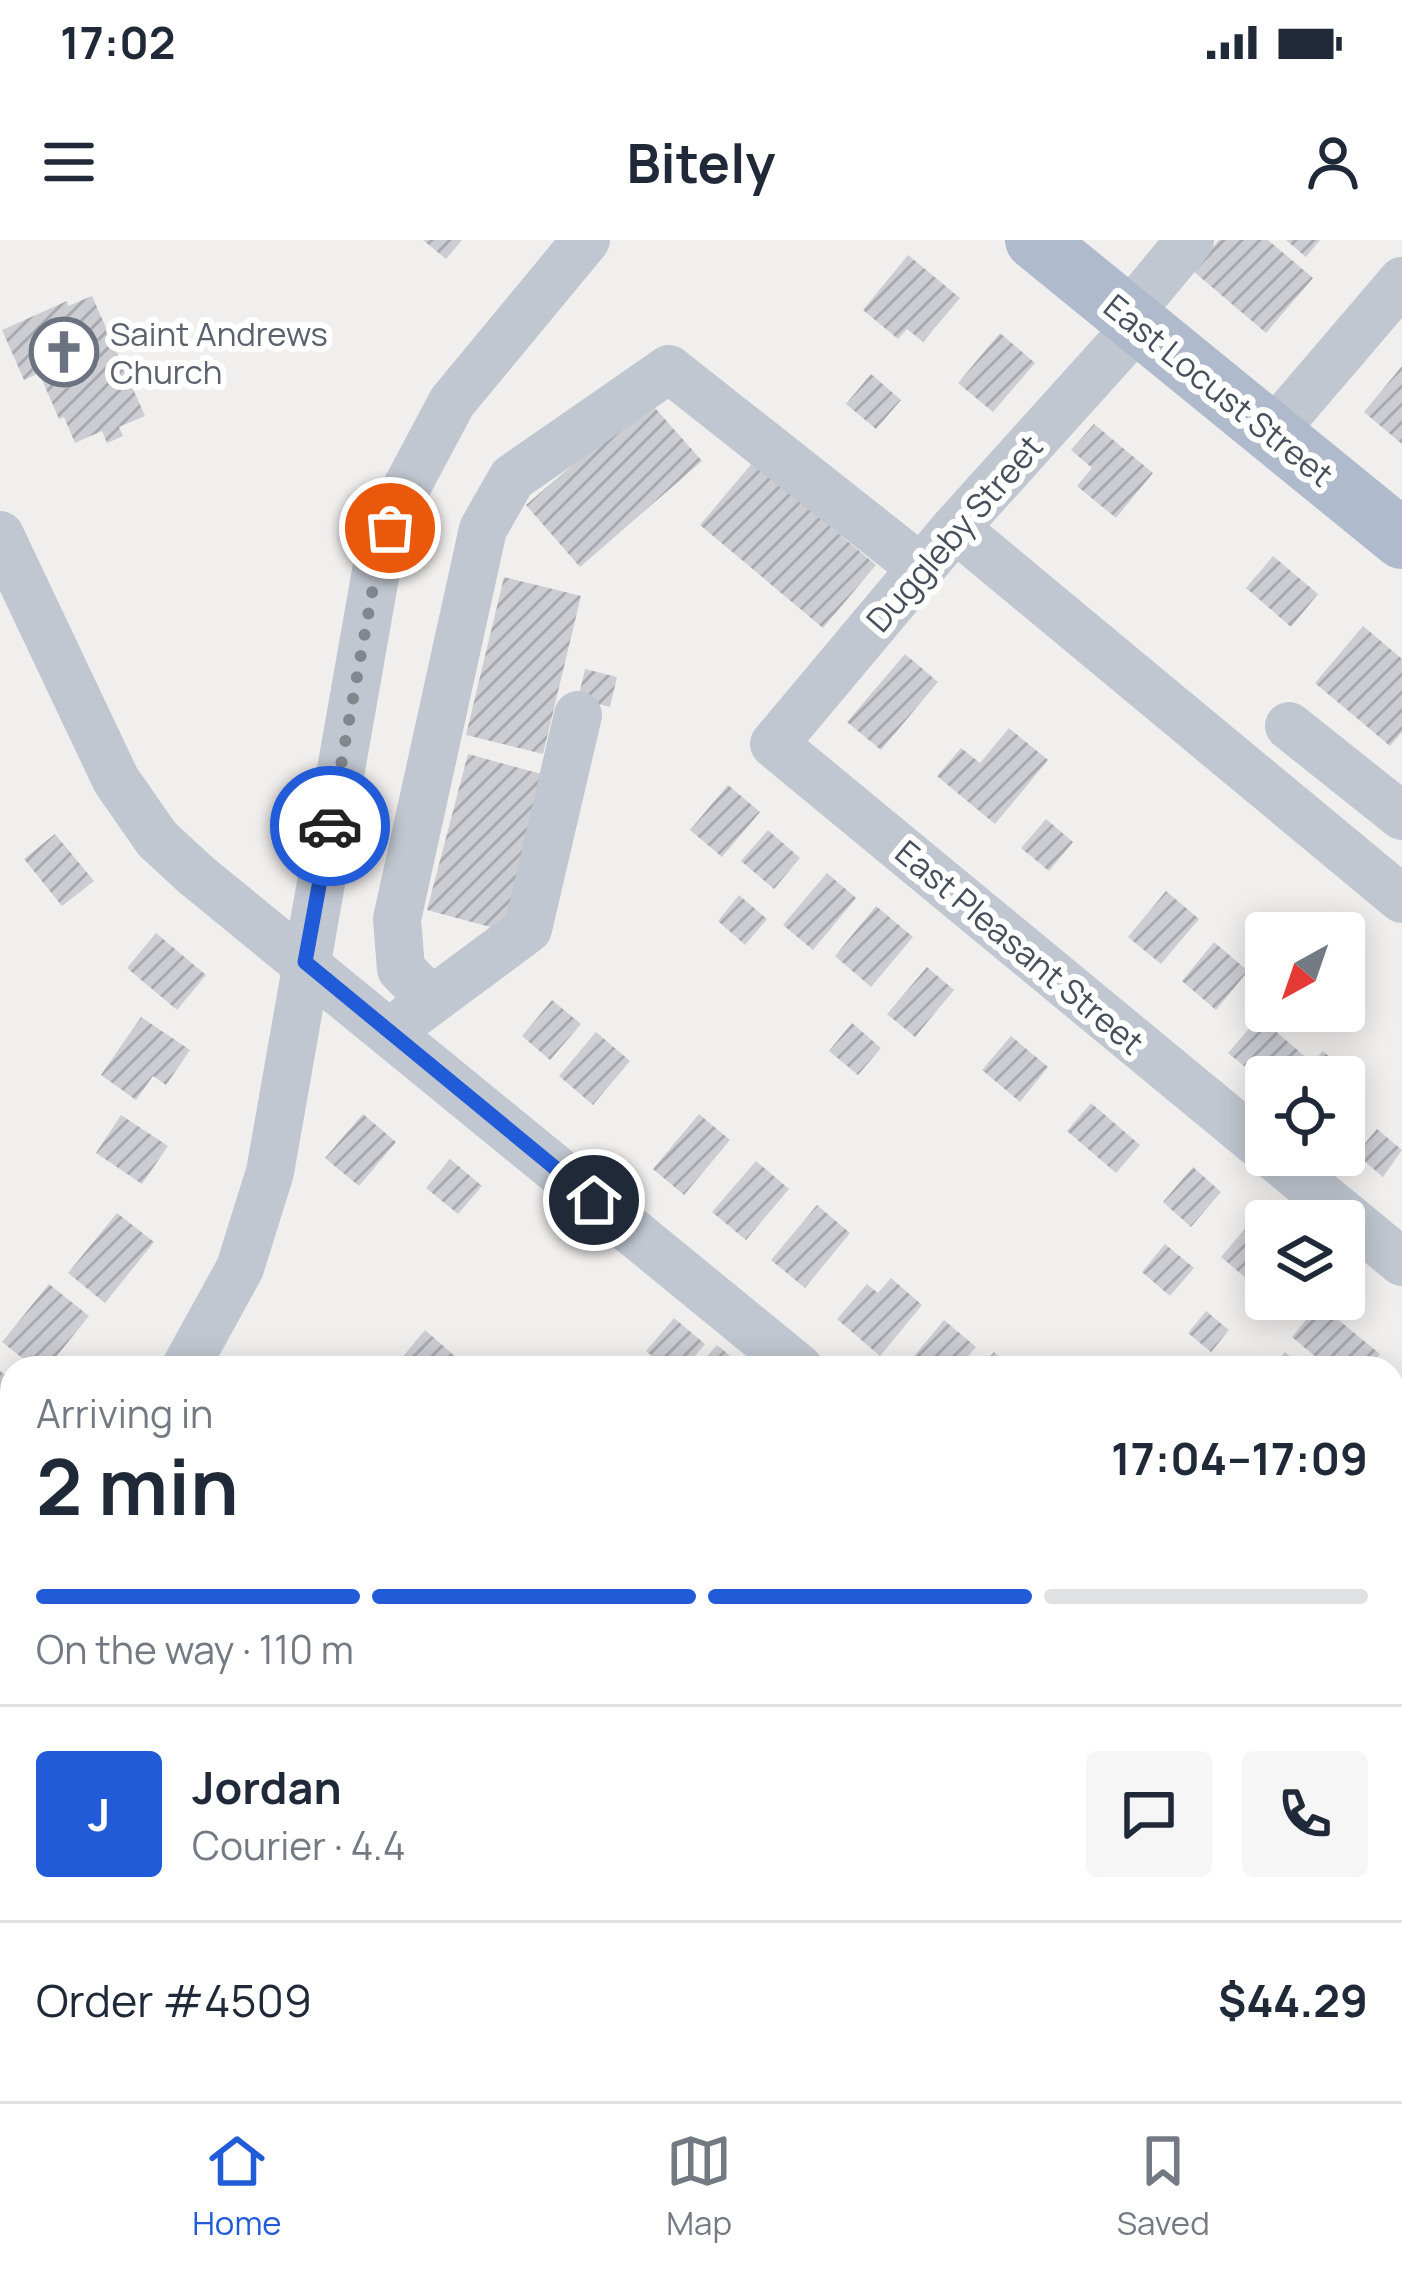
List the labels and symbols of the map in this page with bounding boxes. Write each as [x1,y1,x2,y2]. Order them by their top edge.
street label: East Locust Street [1095,284,1343,496]
place label: Saint Andrews Church [110,311,328,394]
church icon: Saint Andrews Church [29,317,99,387]
street label: Duggleby Street [856,425,1052,641]
pin [339,477,441,579]
courier [270,766,390,886]
street label: East Pleasant Street [886,830,1154,1064]
north arrow [1245,912,1365,1032]
pin [543,1149,645,1251]

